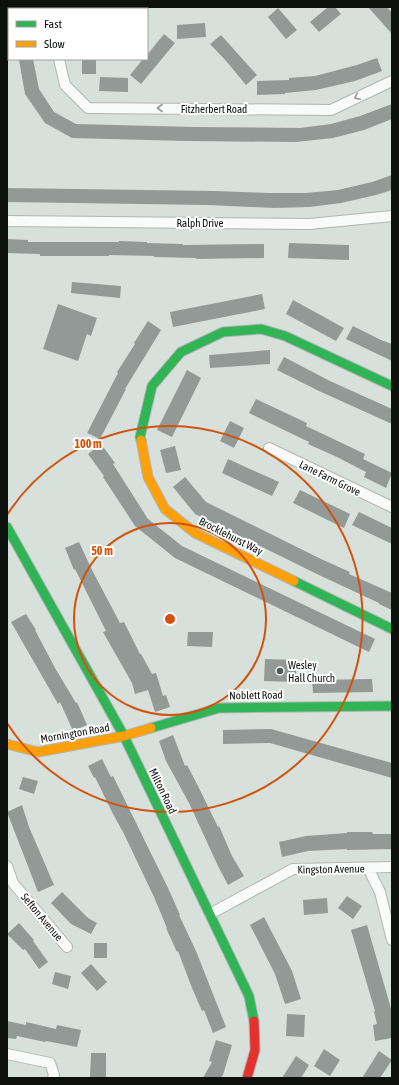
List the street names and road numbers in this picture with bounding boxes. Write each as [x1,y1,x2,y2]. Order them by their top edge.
street label: Fitzherbert Road [181,103,247,115]
street label: Ralph Drive [177,217,223,229]
street label: Lane Farm Grove [297,458,363,498]
street label: Brocklehurst Way [197,515,265,557]
street label: Noblett Road [229,689,283,701]
street label: Mornington Road [40,721,110,745]
street label: Milton Road [147,766,179,816]
street label: Kingston Avenue [297,862,365,876]
street label: Sefton Avenue [19,891,65,943]

